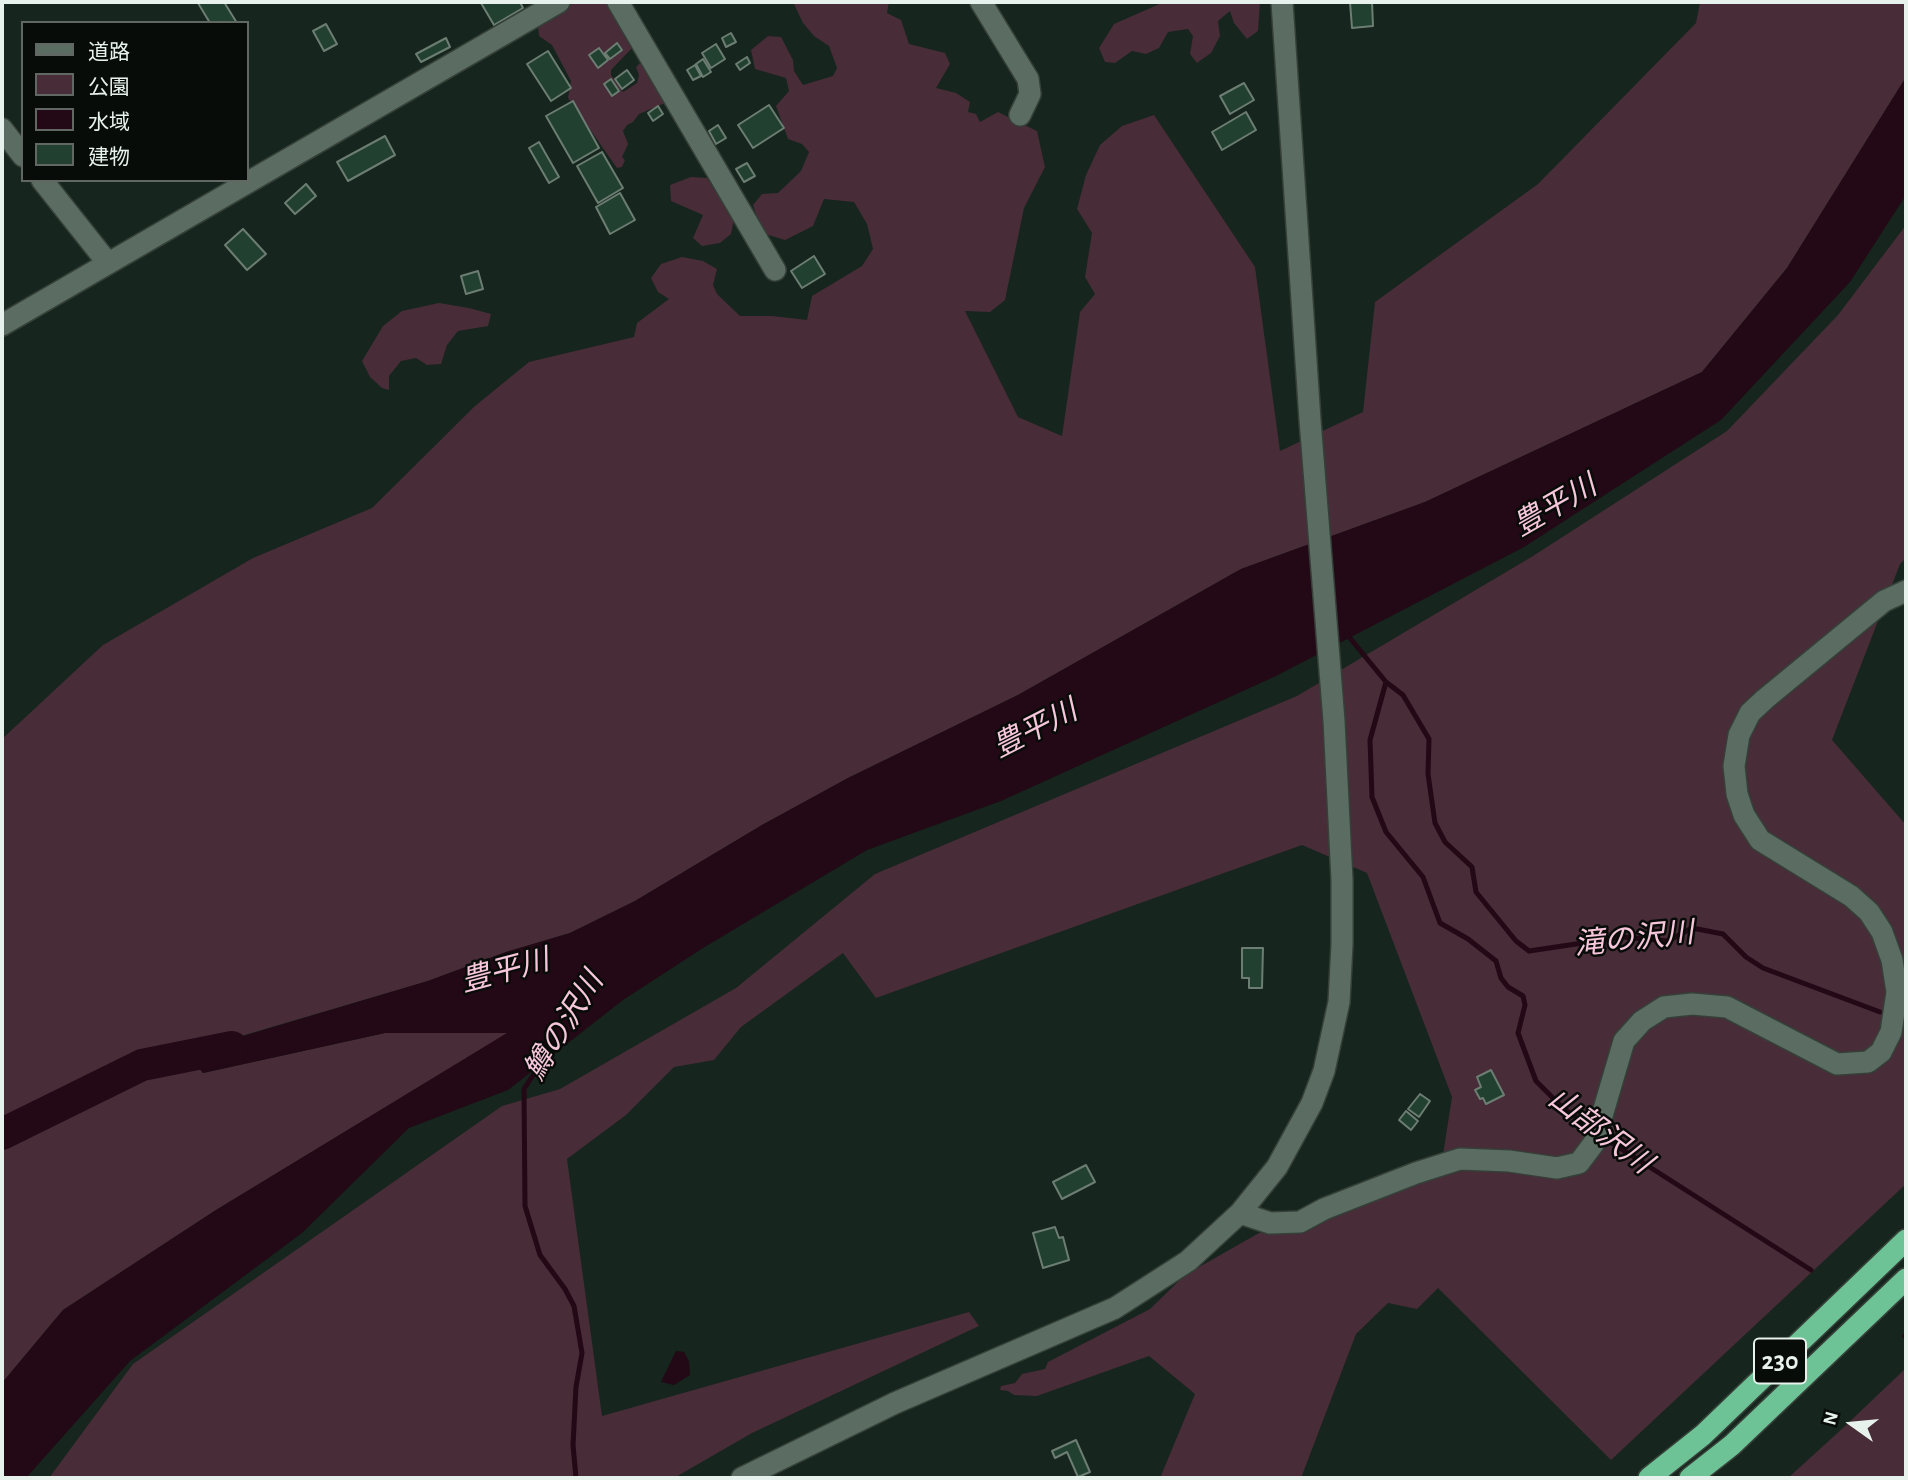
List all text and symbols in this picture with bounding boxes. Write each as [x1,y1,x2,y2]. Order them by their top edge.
legend [21,21,248,182]
text: 道路 [88,42,130,63]
text: 公園 [88,77,130,98]
text: 水域 [88,112,130,133]
text: 建物 [88,147,130,168]
water label: 豊平川 [1507,468,1603,544]
water label: 豊平川 [987,693,1083,765]
water label: 滝の沢川 [1572,915,1696,963]
water label: 豊平川 [457,942,553,1000]
water label: 鱒の沢川 [517,966,611,1086]
water label: 山部沢川 [1541,1081,1659,1181]
road number: 230 [1754,1338,1806,1384]
north arrow [1817,1389,1887,1459]
text: N [1820,1410,1842,1427]

